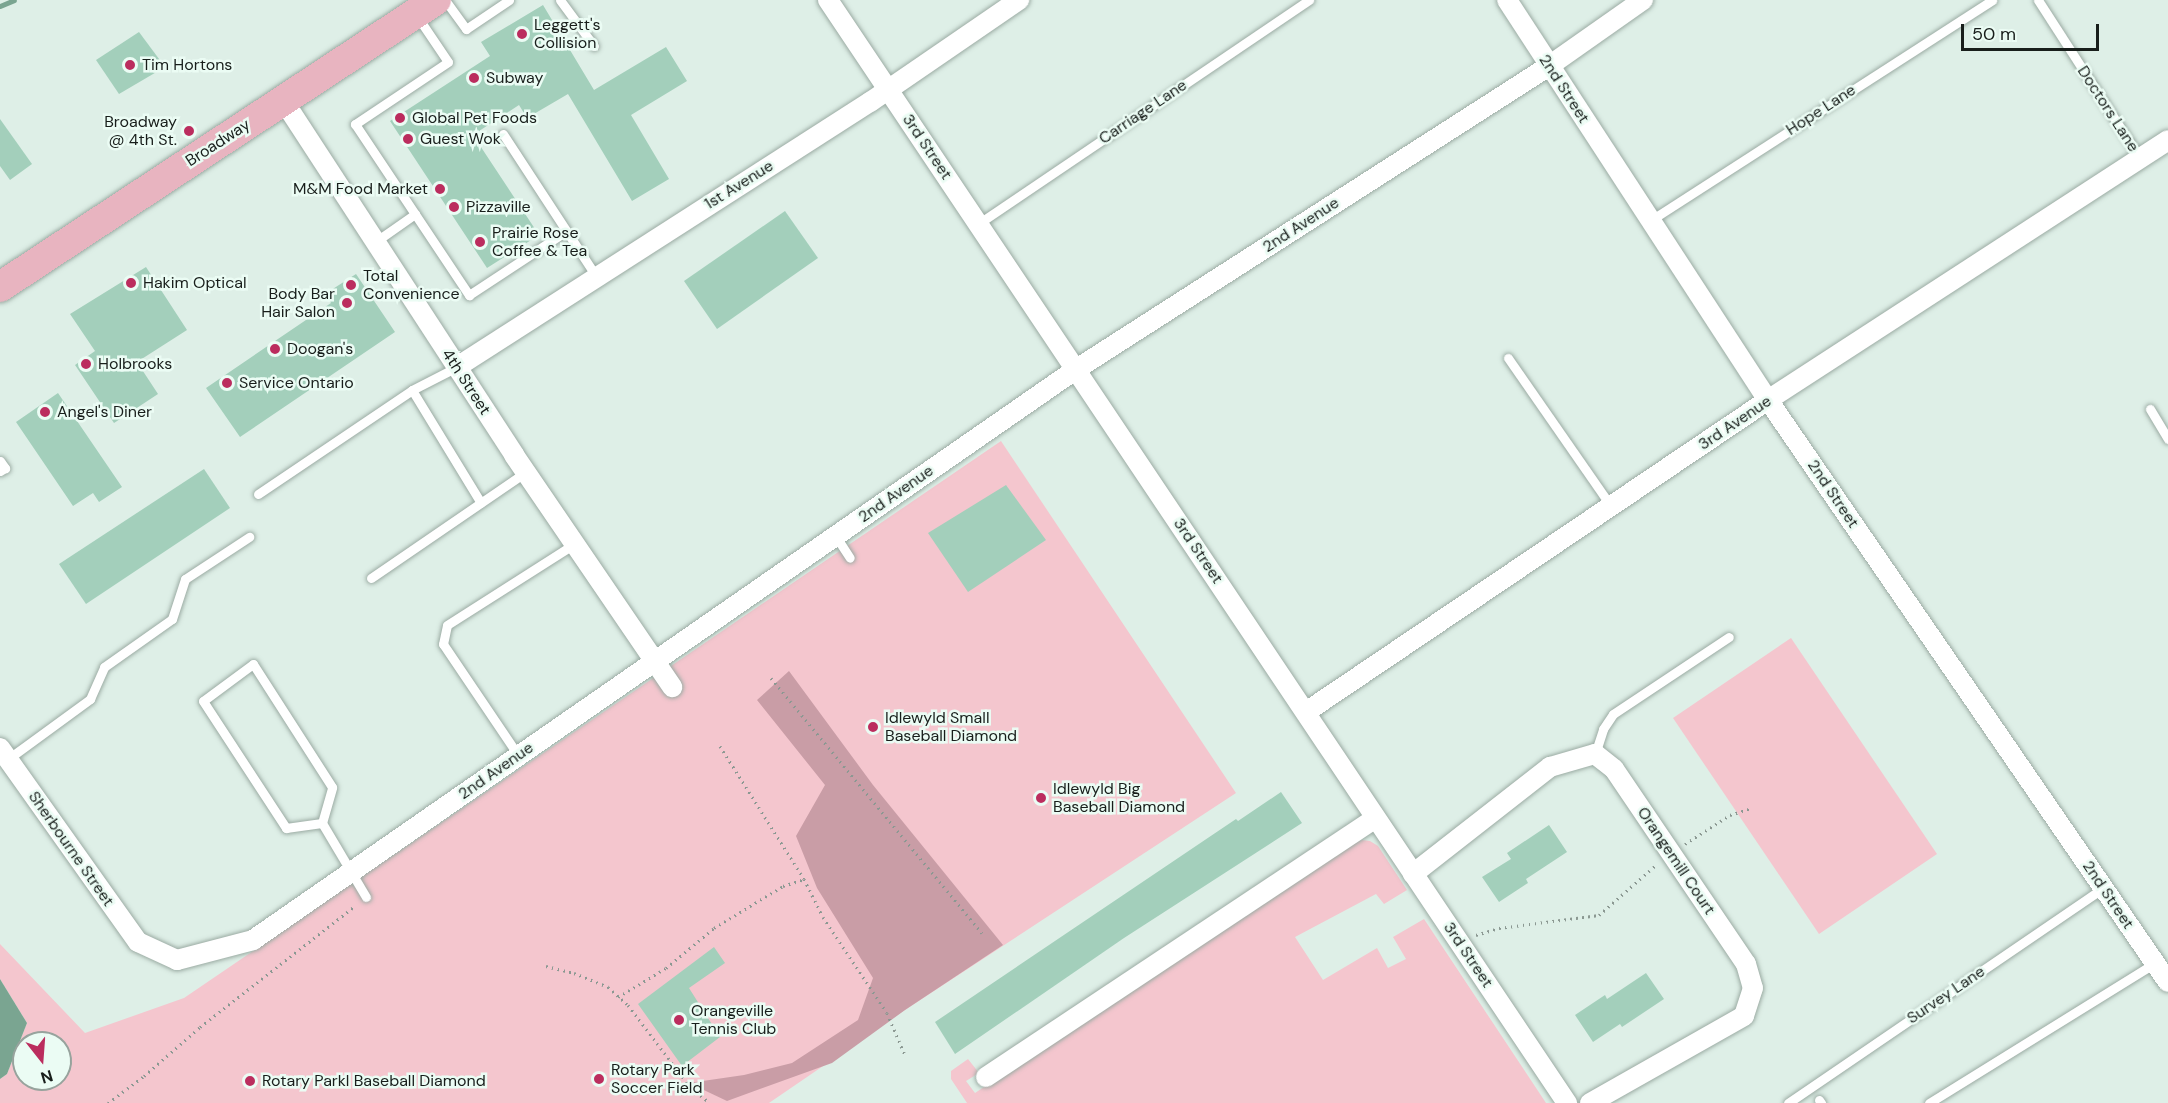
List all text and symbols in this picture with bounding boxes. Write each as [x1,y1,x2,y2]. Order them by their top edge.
scale bar [1964,12,2102,50]
place label: Leggett's Collision [534,15,601,53]
text: 50 m [1972,22,2016,46]
marker: Leggett's Collision [515,27,529,41]
street label: 2nd Street [1535,51,1593,127]
place label: Tim Hortons [142,55,232,75]
marker: Tim Hortons [123,58,137,72]
street label: Doctors Lane [2073,62,2143,156]
place label: Subway [486,68,543,88]
marker: Subway [467,71,481,85]
street label: Carriage Lane [1095,76,1191,148]
street label: Hope Lane [1783,80,1859,140]
place label: Global Pet Foods [412,108,537,128]
marker: Global Pet Foods [393,111,407,125]
street label: 3rd Street [898,111,956,183]
place label: Broadway @ 4th St. [104,112,177,150]
street label: Broadway [182,115,254,171]
marker: Broadway @ 4th St. [182,124,196,138]
place label: Guest Wok [420,129,501,149]
marker: Guest Wok [401,132,415,146]
street label: 1st Avenue [701,156,777,214]
place label: M&M Food Market [293,179,428,199]
marker: M&M Food Market [433,182,447,196]
street label: 2nd Avenue [1259,193,1343,257]
place label: Pizzaville [466,197,531,217]
marker: Pizzaville [447,200,461,214]
place label: Prairie Rose Coffee & Tea [492,223,587,261]
marker: Prairie Rose Coffee & Tea [473,235,487,249]
place label: Total Convenience [363,266,460,304]
place label: Hakim Optical [143,273,247,293]
marker: Hakim Optical [124,276,138,290]
marker: Total Convenience [344,278,358,292]
place label: Body Bar Hair Salon [261,284,335,322]
marker: Body Bar Hair Salon [340,296,354,310]
place label: Doogan's [287,339,353,359]
marker: Doogan's [268,342,282,356]
street label: 4th Street [438,345,494,419]
place label: Holbrooks [98,354,172,374]
marker: Holbrooks [79,357,93,371]
place label: Service Ontario [239,373,354,393]
marker: Service Ontario [220,376,234,390]
street label: 3rd Avenue [1695,392,1775,454]
place label: Angel's Diner [57,402,152,422]
marker: Angel's Diner [38,405,52,419]
street label: 2nd Street [1803,456,1863,532]
street label: 2nd Avenue [855,461,937,527]
street label: 3rd Street [1169,515,1227,587]
place label: Idlewyld Small Baseball Diamond [885,708,1017,746]
marker: Idlewyld Small Baseball Diamond [866,720,880,734]
street label: 2nd Avenue [455,738,537,804]
place label: Idlewyld Big Baseball Diamond [1053,779,1185,817]
street label: Sherbourne Street [24,788,118,910]
marker: Idlewyld Big Baseball Diamond [1034,791,1048,805]
street label: Orangemill Court [1633,804,1719,918]
street label: 2nd Street [2078,857,2138,933]
street label: 3rd Street [1439,919,1497,991]
street label: Survey Lane [1903,962,1989,1028]
place label: Orangeville Tennis Club [691,1001,776,1039]
marker: Orangeville Tennis Club [672,1013,686,1027]
north arrow [12,1031,72,1091]
place label: Rotary Park Soccer Field [611,1060,702,1098]
text: N [38,1065,55,1089]
place label: Rotary Parkl Baseball Diamond [262,1071,486,1091]
marker: Rotary Park Soccer Field [592,1072,606,1086]
marker: Rotary Parkl Baseball Diamond [243,1074,257,1088]

